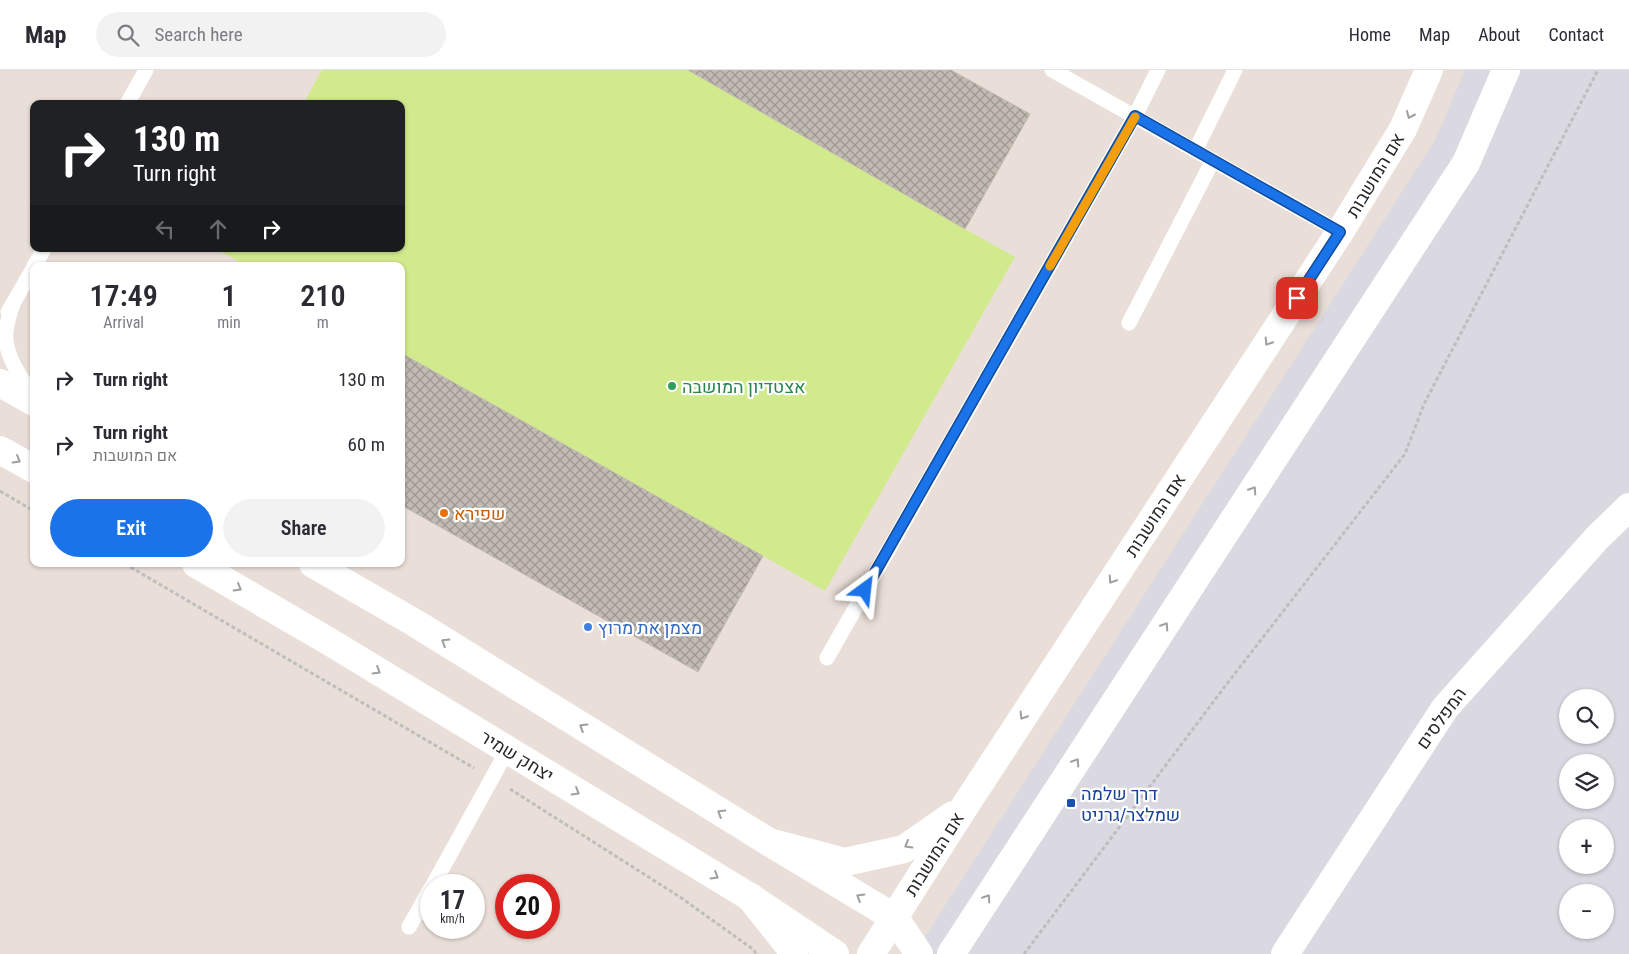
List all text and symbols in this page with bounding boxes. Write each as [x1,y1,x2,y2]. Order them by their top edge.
search box [96,12,446,57]
text: Map [25,21,66,49]
icon: search [114,21,142,49]
text: Search here [154,23,243,46]
text: Home [1349,24,1391,45]
text: Map [1419,24,1450,45]
text: About [1478,24,1520,45]
text: Contact [1548,24,1604,45]
one-way arrow [1405,110,1416,119]
text: 130 m [133,119,220,160]
icon: right [50,120,115,185]
street label: אם המושבות [1342,129,1408,221]
text: Turn right [133,161,216,186]
icon: left [151,215,179,243]
icon: ahead [204,215,232,243]
icon: right [257,215,285,243]
pin [1276,277,1318,319]
text: 17:49 [89,278,158,313]
text: 1 [221,278,237,313]
text: 210 [300,278,345,313]
icon: arrive [1283,284,1311,312]
text: Arrival [103,313,144,332]
text: min [217,313,241,332]
text: m [317,313,329,332]
one-way arrow [1265,336,1275,345]
icon: right [50,366,78,394]
text: Turn right [93,368,168,391]
text: 130 m [338,368,385,391]
place label: אצטדיון המושבה [682,376,806,397]
marker: אצטדיון המושבה [666,380,678,392]
text: Turn right [93,421,168,444]
icon: right [50,431,78,459]
text: 60 m [348,433,385,456]
text: אם המושבות [93,446,177,465]
one-way arrow [11,453,20,463]
street label: אם המושבות [1120,470,1190,560]
one-way arrow [1247,486,1256,495]
button: Exit [50,499,213,557]
button: Share [223,499,385,557]
place label: שפירא [454,503,505,524]
marker: שפירא [438,507,450,519]
position arrow [838,563,890,615]
one-way arrow [1109,574,1118,584]
one-way arrow [232,582,241,592]
place label: מצמן את מרוץ [598,617,702,638]
marker: מצמן את מרוץ [582,621,594,633]
one-way arrow [1158,622,1168,631]
one-way arrow [442,638,451,648]
one-way arrow [372,665,381,675]
street label: המפלסים [1412,683,1470,753]
map controls [1559,689,1614,939]
button: search [1559,689,1614,744]
one-way arrow [1020,710,1029,720]
one-way arrow [580,724,589,734]
street label: יצחק שמיר [477,726,557,786]
button: layers [1559,754,1614,809]
one-way arrow [1070,758,1079,768]
place label: דרך שלמה שמלצר/גרניט [1081,783,1180,825]
one-way arrow [570,786,579,796]
marker: דרך שלמה שמלצר/גרניט [1065,797,1077,809]
street label: אם המושבות [900,808,968,900]
one-way arrow [718,810,727,820]
button: + [1559,819,1614,874]
one-way arrow [904,839,913,849]
one-way arrow [710,870,719,880]
speed limit sign: 20 [495,874,560,939]
button: − [1559,884,1614,939]
text: 17 [440,886,465,915]
one-way arrow [857,894,866,904]
one-way arrow [981,895,990,904]
text: km/h [440,912,465,926]

